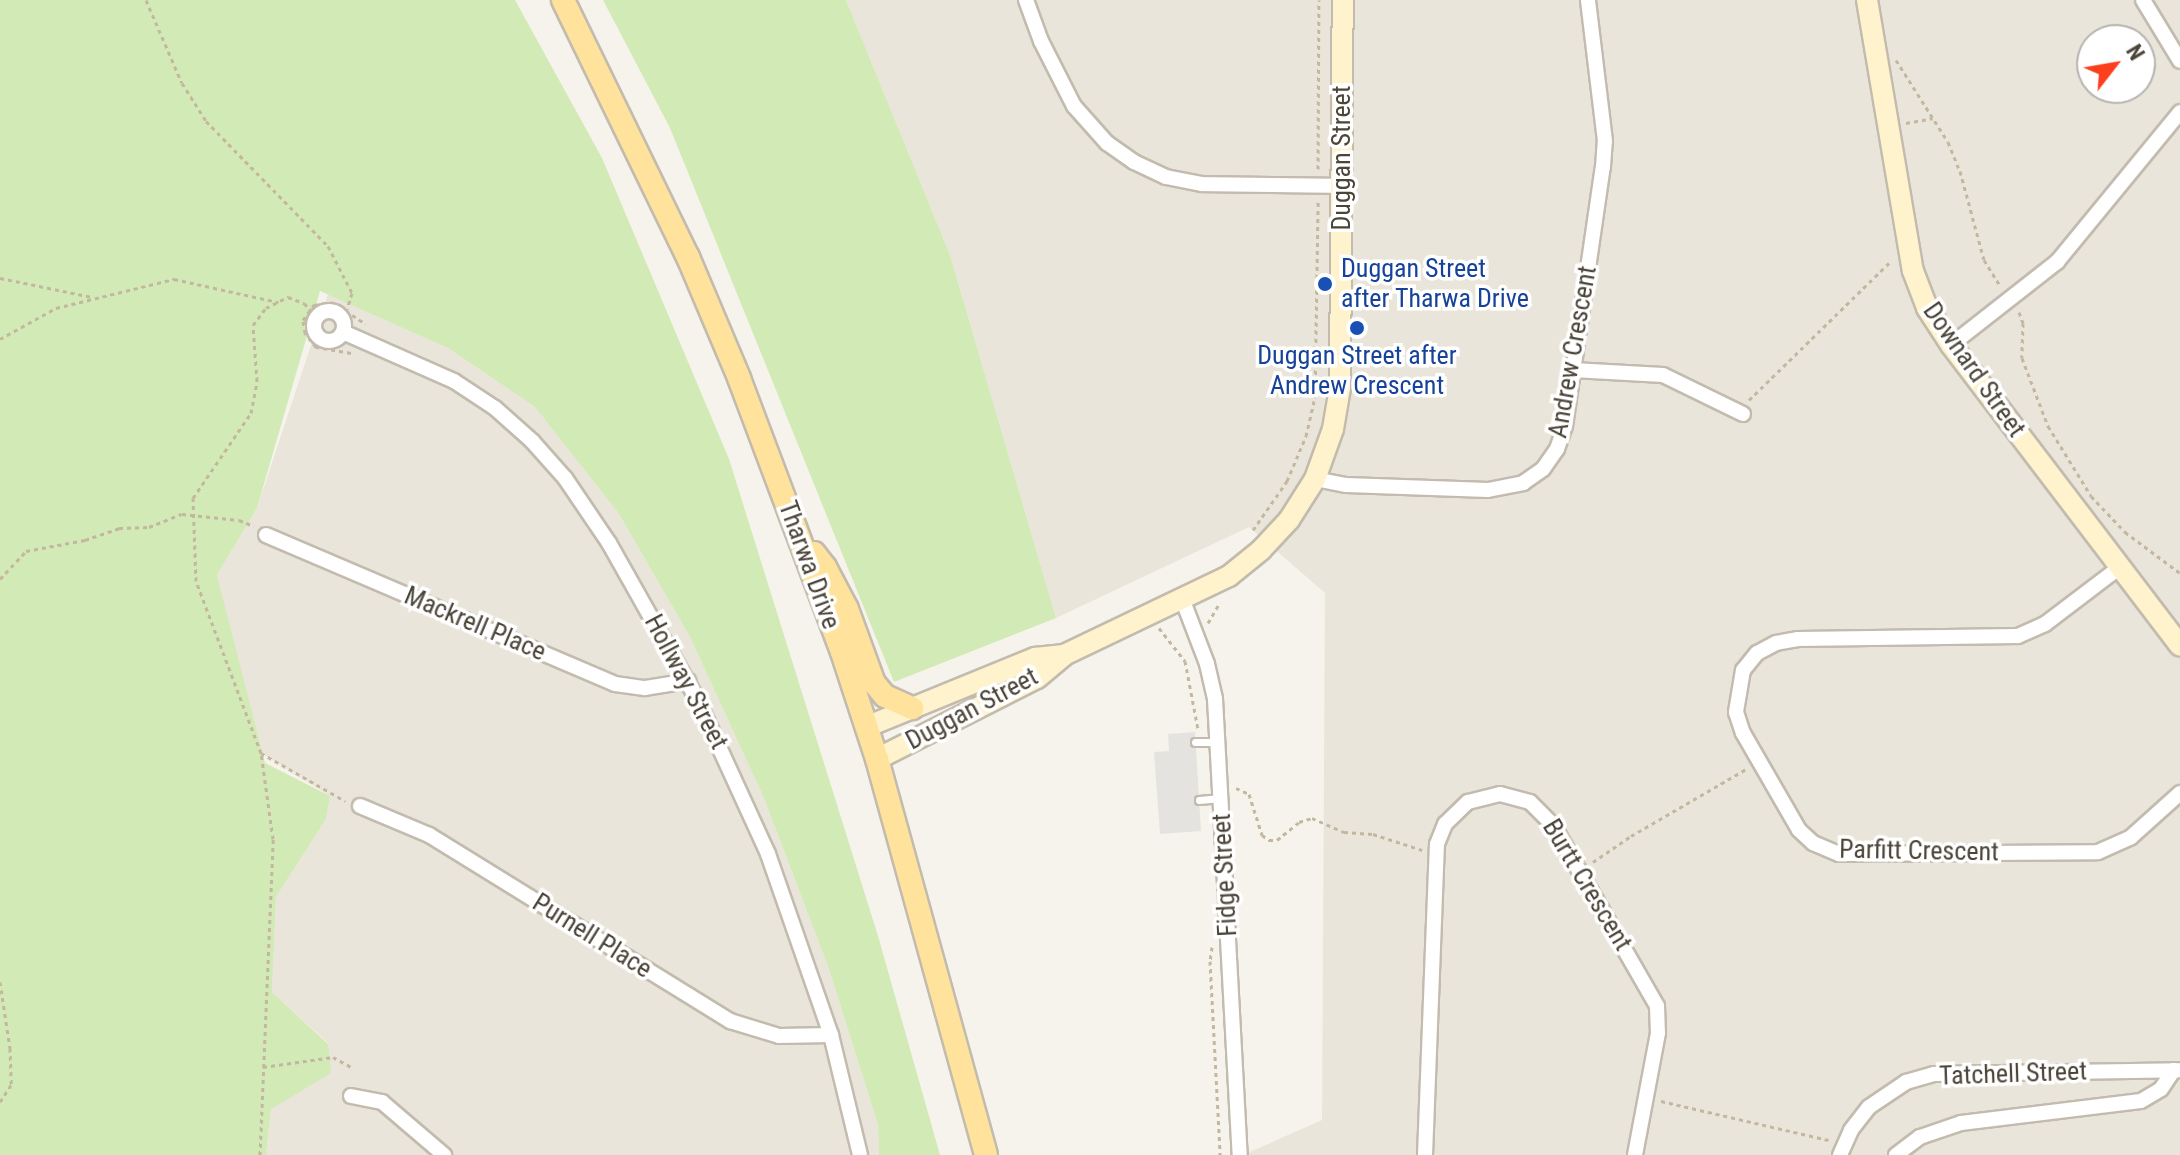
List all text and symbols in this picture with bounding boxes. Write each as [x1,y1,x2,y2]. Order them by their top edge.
north arrow [2076,24,2156,104]
text: N [2121,40,2149,65]
street label: Duggan Street [1326,86,1358,230]
place label: Duggan Street after Tharwa Drive [1341,253,1529,314]
street label: Andrew Crescent [1543,264,1603,440]
marker: Duggan Street after Tharwa Drive [1316,275,1334,293]
street label: Downard Street [1916,297,2032,443]
marker: Duggan Street after Andrew Crescent [1348,319,1366,337]
place label: Duggan Street after Andrew Crescent [1257,340,1457,402]
street label: Tharwa Drive [771,497,847,633]
street label: Mackrell Place [400,580,550,668]
street label: Hollway Street [637,609,735,755]
street label: Duggan Street [901,661,1043,757]
street label: Fidge Street [1206,813,1244,937]
street label: Burtt Crescent [1536,814,1638,956]
street label: Parfitt Crescent [1839,834,1999,868]
street label: Purnell Place [527,887,657,985]
street label: Tatchell Street [1939,1056,2087,1092]

